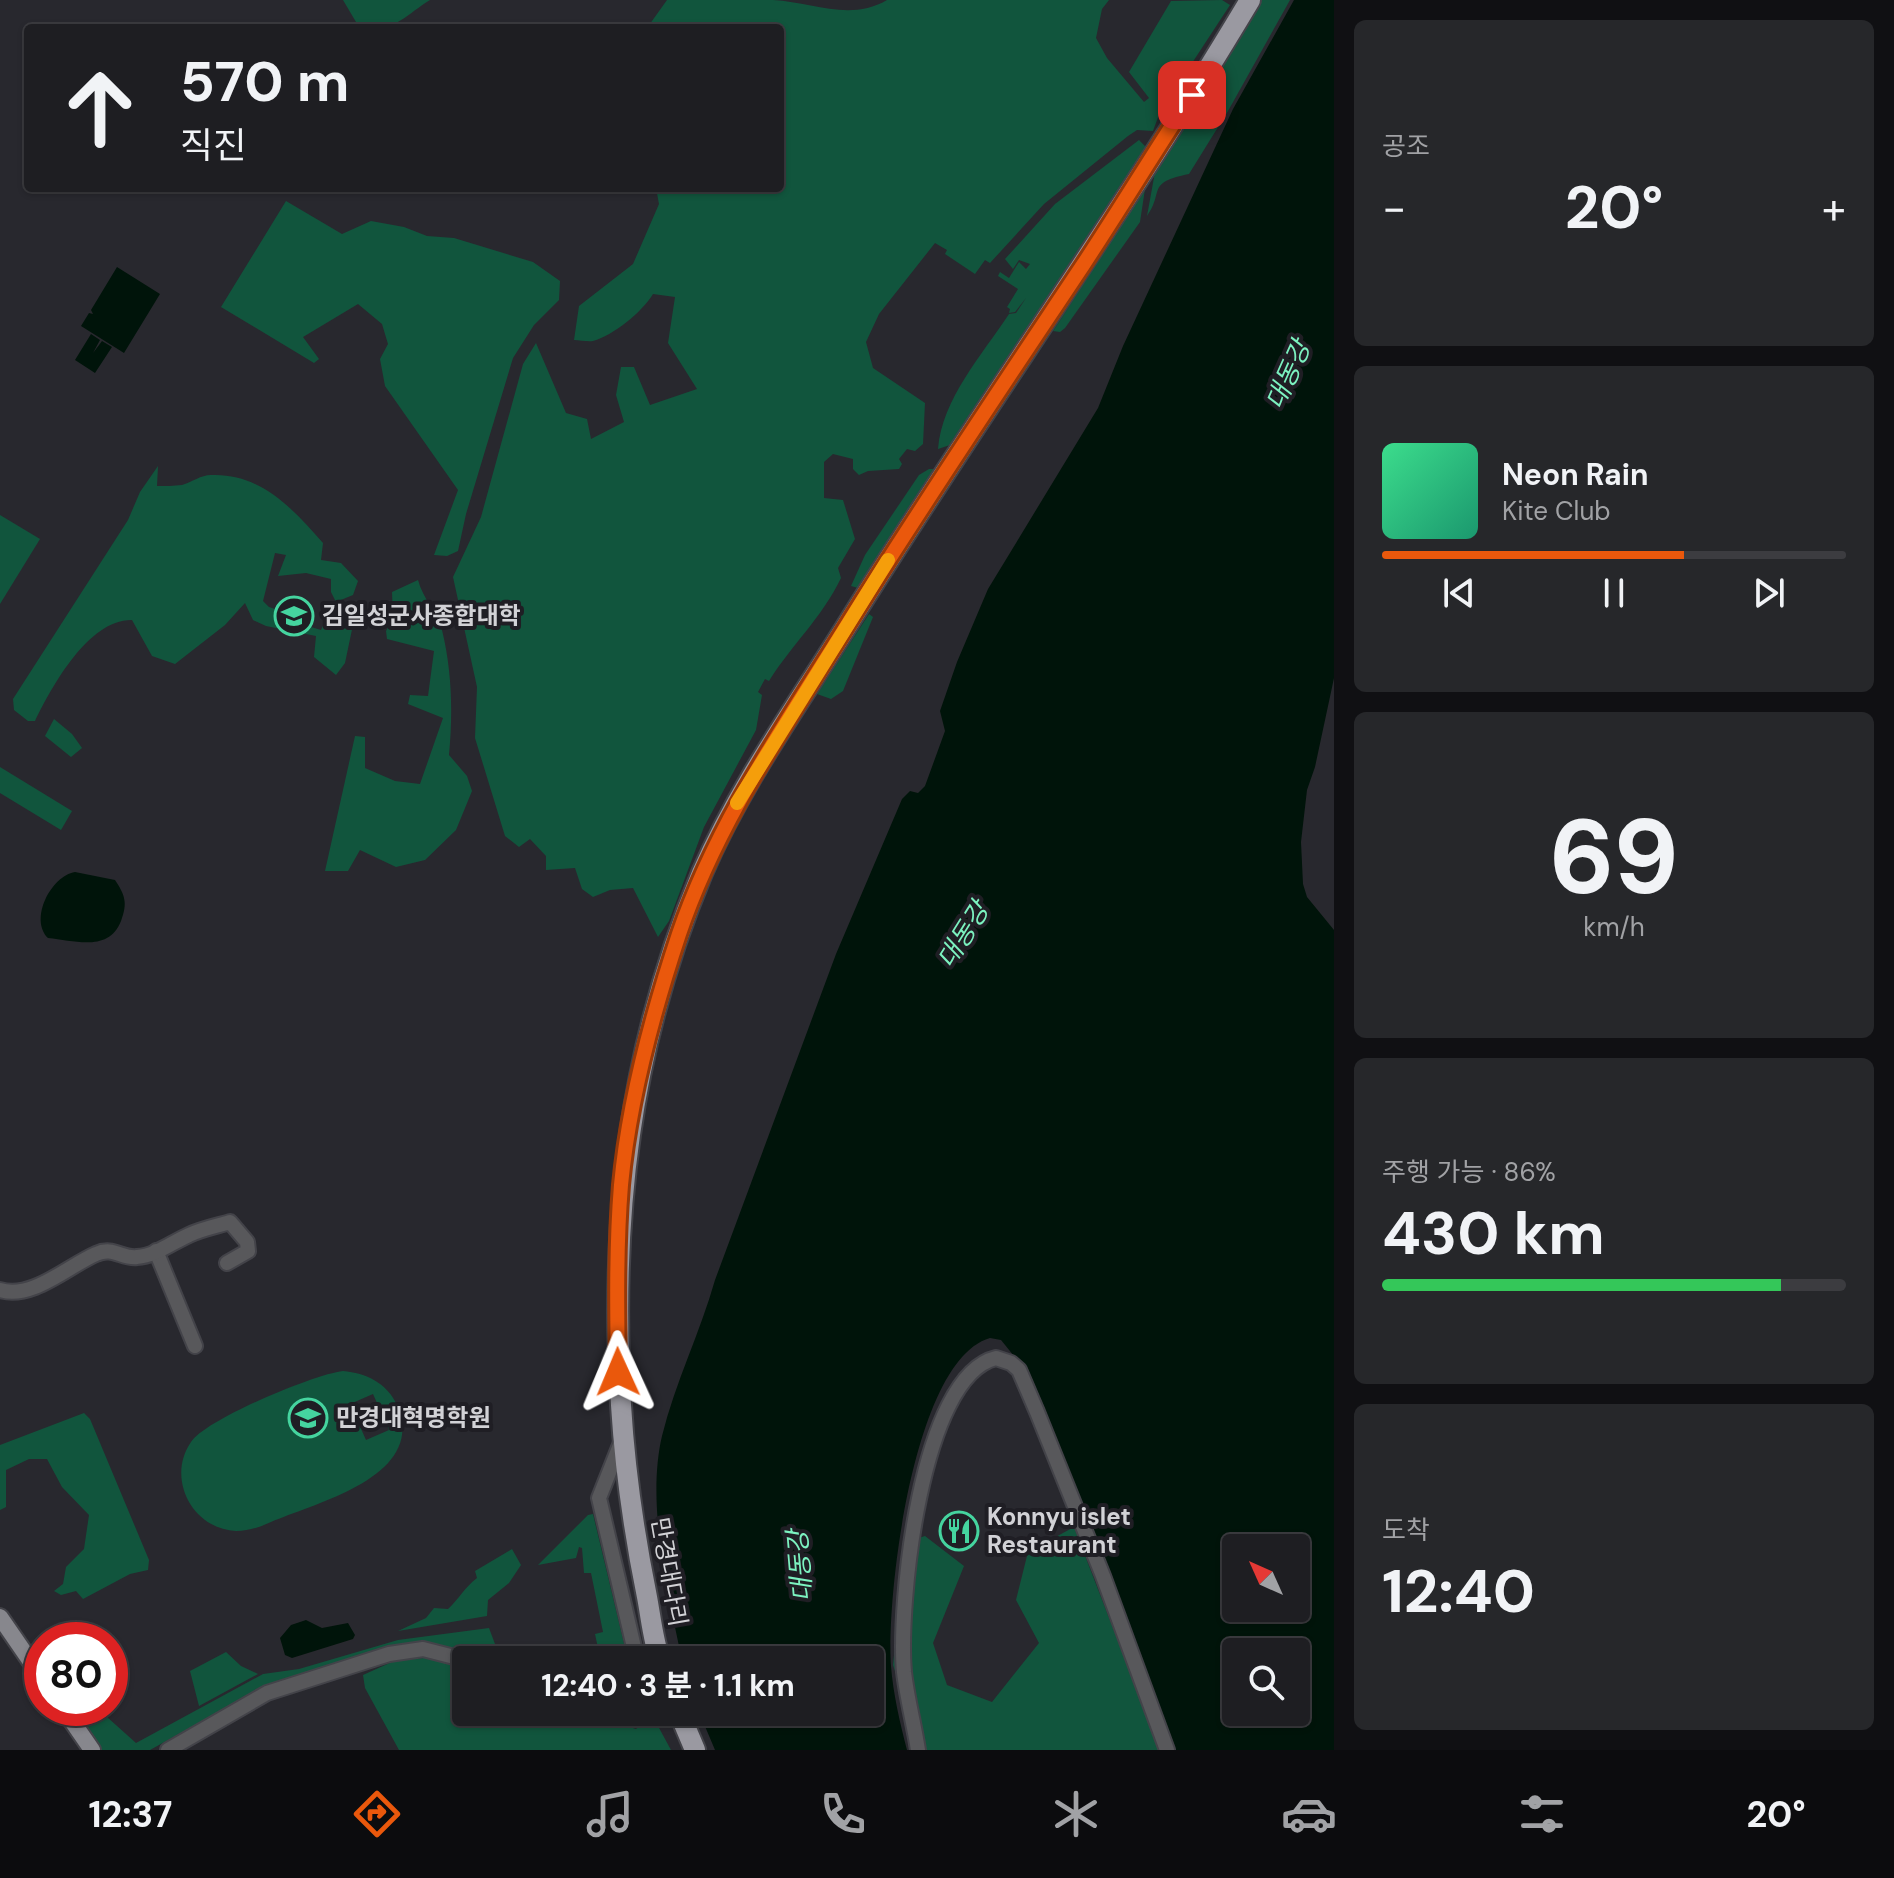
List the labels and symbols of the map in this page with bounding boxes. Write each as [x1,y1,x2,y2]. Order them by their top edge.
pin [1158,61,1226,129]
water label: 대동강 [1258,332,1319,415]
school or university icon: 김일성군사종합대학 [273,595,315,637]
place label: 김일성군사종합대학 [322,600,521,631]
water label: 대동강 [930,893,998,974]
position arrow [576,1330,660,1414]
school or university icon: 만경대혁명학원 [287,1397,329,1439]
place label: 만경대혁명학원 [336,1402,491,1433]
place label: Konnyu islet Restaurant [987,1501,1131,1560]
restaurant icon: Konnyu islet Restaurant [938,1510,980,1552]
street label: 만경대다리 [645,1515,694,1629]
water label: 대동강 [780,1526,820,1603]
north arrow [1222,1534,1310,1622]
speed limit sign: 80 [24,1622,128,1726]

